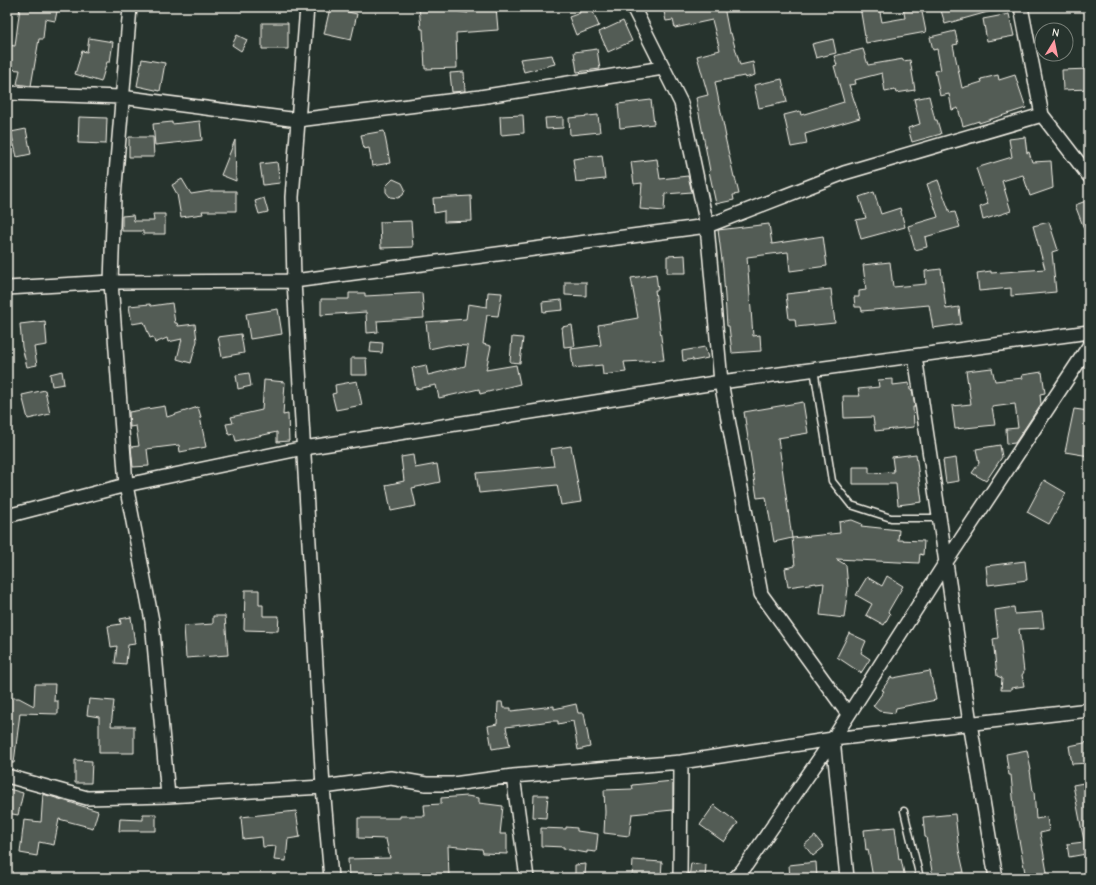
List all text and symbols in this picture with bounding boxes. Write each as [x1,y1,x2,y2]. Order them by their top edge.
north arrow [1034,22,1074,62]
text: N [1051,26,1060,40]

